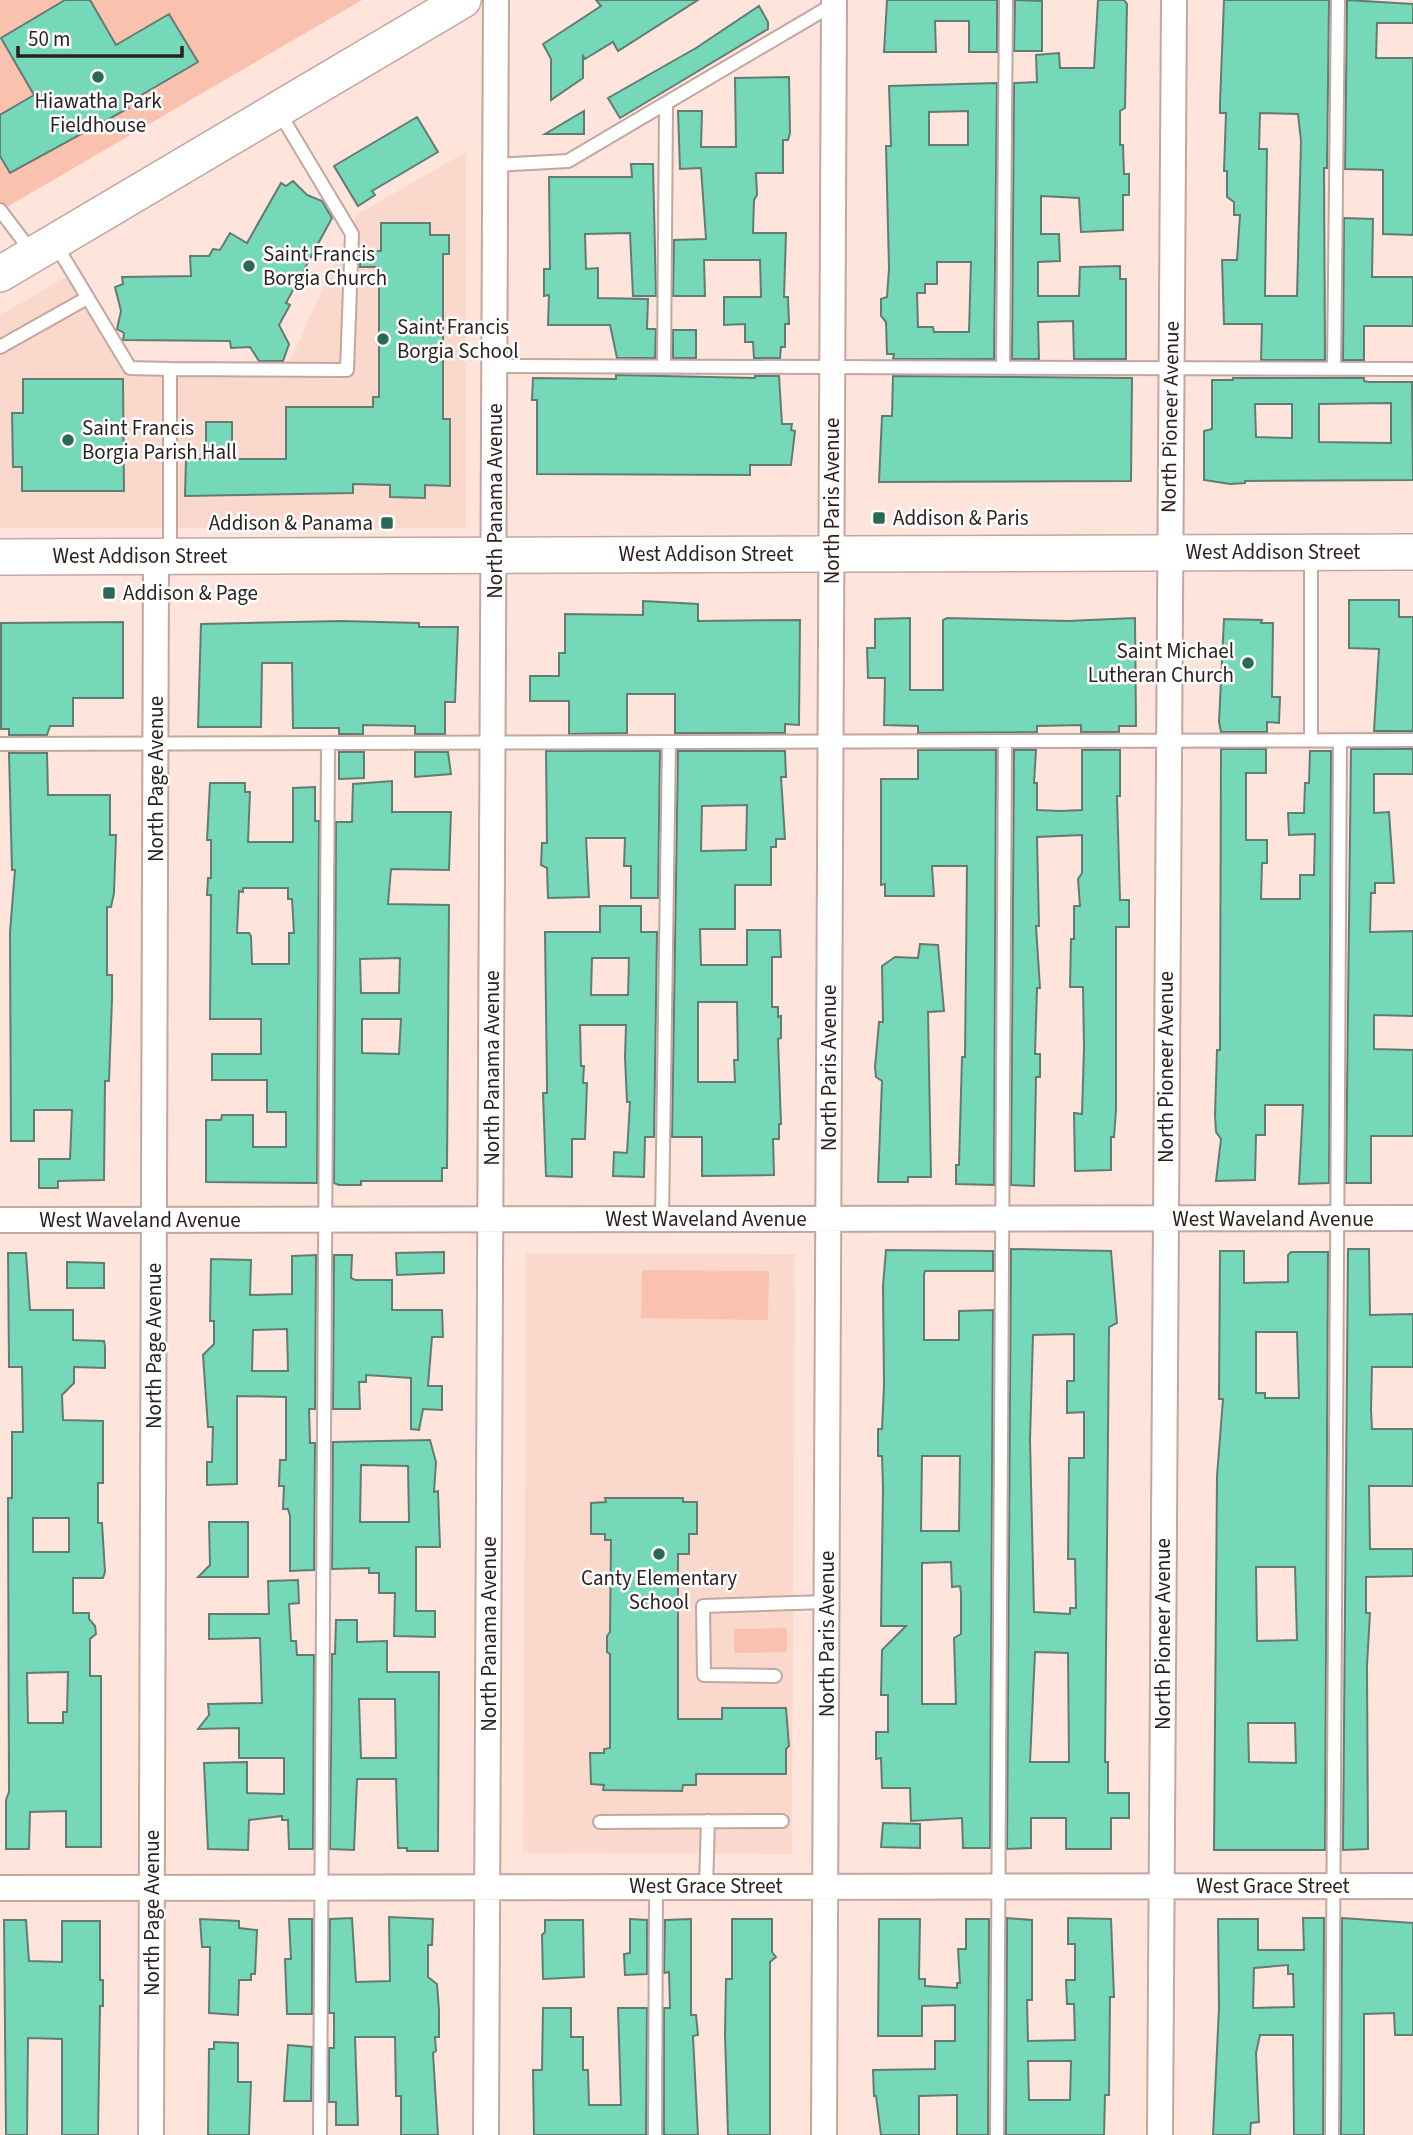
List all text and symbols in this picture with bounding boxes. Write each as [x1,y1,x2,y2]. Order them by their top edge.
scale bar [18,14,182,58]
text: 50 m [28,24,70,54]
marker: Hiawatha Park Fieldhouse [90,69,106,85]
place label: Hiawatha Park Fieldhouse [34,86,162,140]
place label: Saint Francis Borgia Church [263,239,387,293]
marker: Saint Francis Borgia Church [241,258,257,274]
place label: Saint Francis Borgia School [397,312,519,366]
street label: North Pioneer Avenue [1153,321,1187,513]
marker: Saint Francis Borgia School [375,331,391,347]
street label: North Panama Avenue [480,403,510,599]
place label: Saint Francis Borgia Parish Hall [82,413,237,467]
street label: North Paris Avenue [817,418,847,584]
marker: Saint Francis Borgia Parish Hall [60,432,76,448]
place label: Addison & Paris [893,503,1029,533]
place label: Addison & Panama [209,508,373,538]
marker: Addison & Paris [871,510,887,526]
marker: Addison & Panama [379,515,395,531]
street label: West Addison Street [1186,537,1360,567]
street label: West Addison Street [619,539,793,569]
street label: West Addison Street [53,541,227,571]
place label: Addison & Page [123,578,258,608]
marker: Addison & Page [101,585,117,601]
place label: Saint Michael Lutheran Church [1088,636,1234,690]
marker: Saint Michael Lutheran Church [1240,655,1256,671]
street label: North Page Avenue [141,696,171,862]
street label: North Panama Avenue [477,970,507,1166]
street label: North Pioneer Avenue [1151,971,1181,1163]
street label: North Paris Avenue [814,985,844,1151]
street label: West Waveland Avenue [605,1204,807,1234]
street label: West Waveland Avenue [1172,1204,1374,1234]
street label: West Waveland Avenue [39,1205,241,1235]
street label: North Page Avenue [139,1263,169,1429]
street label: North Panama Avenue [474,1536,504,1732]
street label: North Pioneer Avenue [1148,1538,1178,1730]
marker: Canty Elementary School [651,1546,667,1562]
street label: North Paris Avenue [812,1551,842,1717]
place label: Canty Elementary School [581,1563,737,1617]
street label: North Page Avenue [137,1830,167,1996]
street label: West Grace Street [629,1871,783,1901]
street label: West Grace Street [1196,1871,1350,1901]

